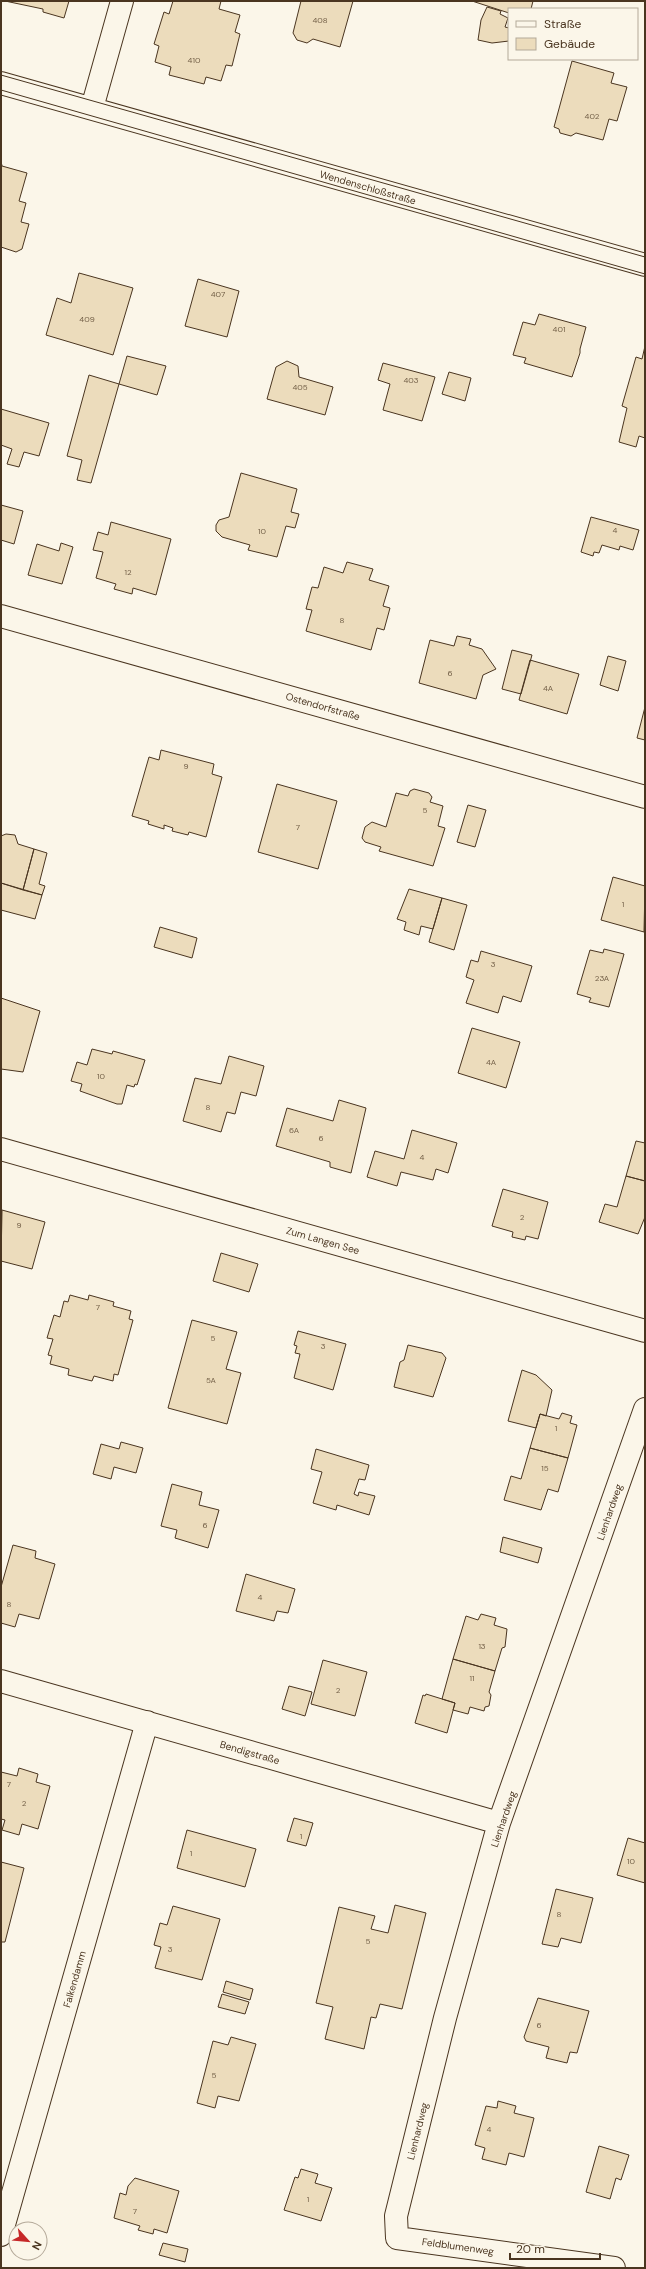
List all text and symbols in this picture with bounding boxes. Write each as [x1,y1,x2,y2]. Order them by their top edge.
legend [508,8,638,60]
house number: 408 [312,15,328,25]
text: Straße [544,16,581,32]
text: Gebäude [544,36,595,52]
house number: 410 [188,55,201,65]
house number: 402 [585,111,600,121]
street label: Wendenschloßstraße [318,168,418,208]
house number: 407 [211,289,225,299]
house number: 409 [79,314,95,324]
house number: 401 [553,324,565,334]
house number: 403 [403,375,419,385]
house number: 405 [292,382,308,392]
house number: 4 [613,525,618,535]
house number: 10 [258,526,267,536]
house number: 12 [124,567,132,577]
house number: 8 [340,615,345,625]
house number: 6 [447,668,453,678]
house number: 4A [543,683,554,693]
street label: Ostendorfstraße [284,690,362,723]
house number: 9 [183,761,189,771]
house number: 5 [423,805,428,815]
house number: 7 [296,822,300,832]
house number: 1 [622,899,624,909]
house number: 3 [491,959,496,969]
house number: 23A [595,973,610,983]
house number: 4A [486,1057,497,1067]
house number: 10 [97,1071,106,1081]
house number: 8 [206,1102,211,1112]
house number: 6A [289,1125,300,1135]
house number: 6 [318,1133,324,1143]
house number: 4 [420,1152,425,1162]
house number: 2 [520,1212,525,1222]
house number: 9 [16,1220,22,1230]
street label: Zum Langen See [285,1224,361,1257]
house number: 7 [96,1302,100,1312]
house number: 5 [211,1333,216,1343]
house number: 3 [321,1341,326,1351]
house number: 5A [206,1375,217,1385]
house number: 1 [555,1423,557,1433]
house number: 15 [541,1463,549,1473]
street label: Lienhardweg [594,1482,625,1542]
house number: 6 [202,1520,208,1530]
house number: 4 [258,1592,263,1602]
house number: 8 [7,1599,12,1609]
house number: 13 [478,1641,486,1651]
house number: 11 [470,1673,475,1683]
house number: 2 [336,1685,341,1695]
street label: Bendigstraße [218,1738,282,1767]
house number: 7 [7,1779,11,1789]
street label: Lienhardweg [488,1789,519,1849]
house number: 2 [22,1798,27,1808]
house number: 1 [300,1831,302,1841]
house number: 1 [190,1848,192,1858]
house number: 10 [627,1856,636,1866]
house number: 8 [557,1909,562,1919]
house number: 5 [366,1936,371,1946]
house number: 3 [168,1944,173,1954]
street label: Falkendamm [60,1949,89,2009]
house number: 6 [536,2020,542,2030]
house number: 5 [212,2070,217,2080]
street label: Lienhardweg [404,2101,431,2161]
house number: 4 [487,2124,492,2134]
house number: 1 [307,2194,309,2204]
house number: 7 [133,2206,137,2216]
north arrow [8,2221,48,2261]
street label: Feldblumenweg [421,2235,495,2258]
scale bar [510,2235,600,2261]
text: N [29,2239,45,2252]
text: 20 m [516,2241,545,2257]

